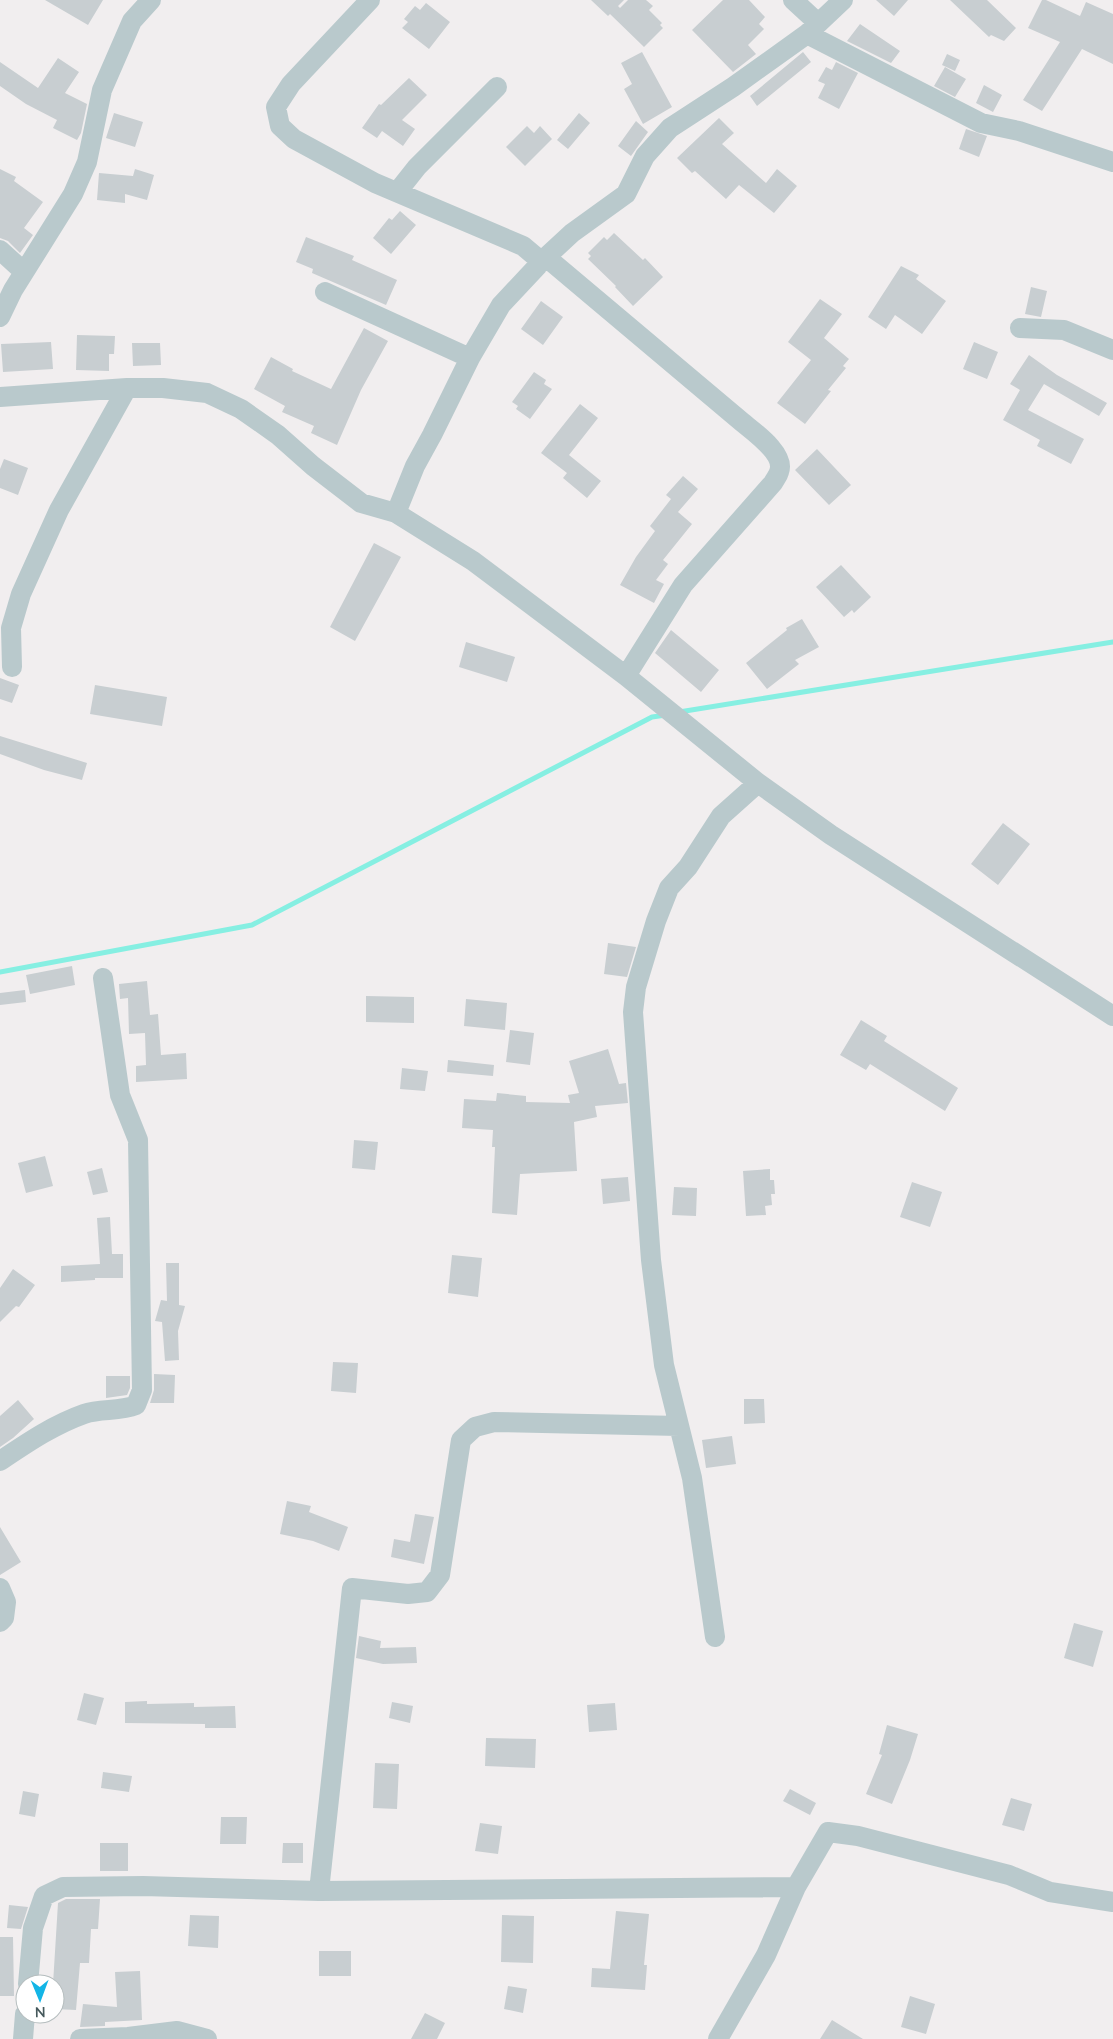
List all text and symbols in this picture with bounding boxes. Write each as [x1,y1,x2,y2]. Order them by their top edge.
north arrow [15,1974,65,2024]
text: N [35,2004,46,2021]

